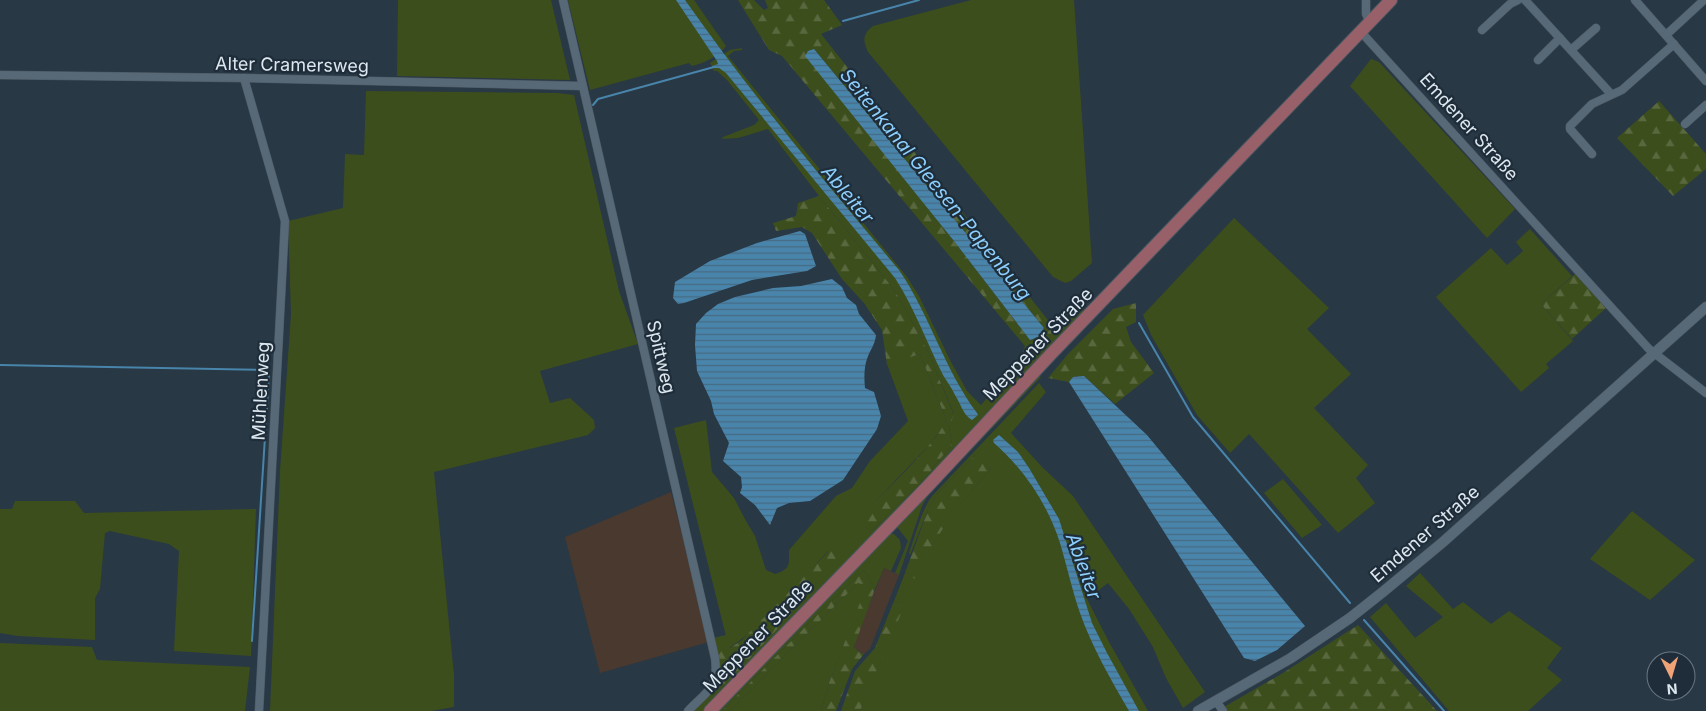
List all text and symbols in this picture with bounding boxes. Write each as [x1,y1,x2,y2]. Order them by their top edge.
street label: Alter Cramersweg [215,53,369,76]
water label: Seitenkanal Gleesen-Papenburg [835,64,1036,305]
street label: Emdener Straße [1416,69,1523,185]
water label: Ableiter [816,160,879,229]
street label: Meppener Straße [979,283,1097,404]
street label: Spittweg [643,318,680,396]
street label: Mühlenweg [247,341,274,441]
street label: Emdener Straße [1366,481,1483,586]
water label: Ableiter [1061,529,1106,603]
street label: Meppener Straße [699,575,817,696]
north arrow [1646,651,1696,701]
text: N [1666,681,1678,698]

